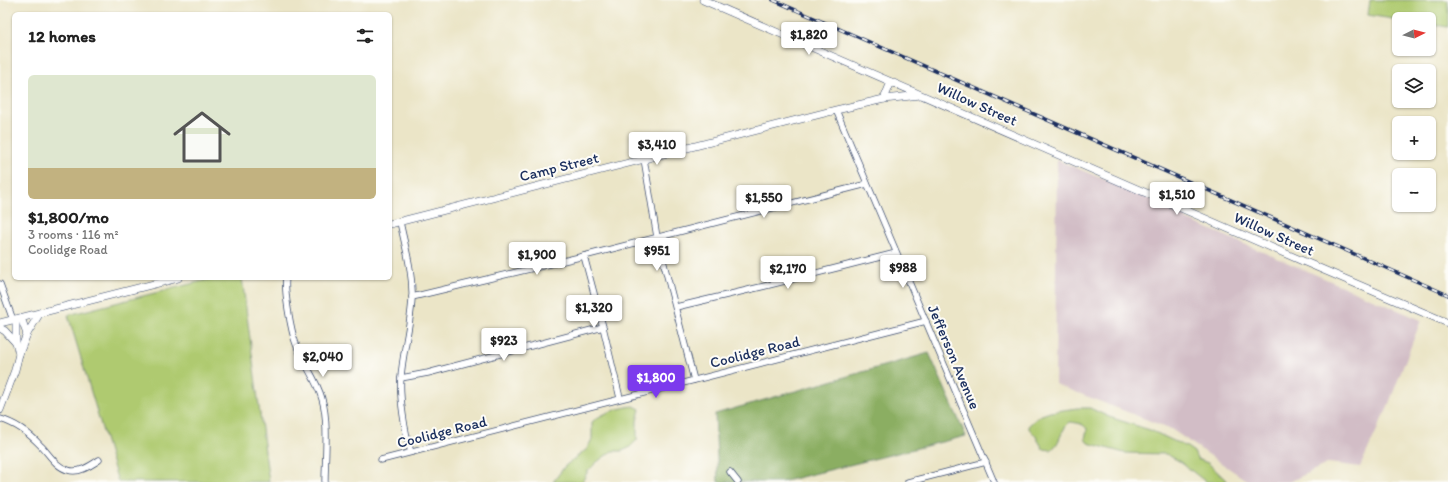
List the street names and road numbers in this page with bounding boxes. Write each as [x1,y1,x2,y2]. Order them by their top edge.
street label: Willow Street [934,78,1020,130]
street label: Camp Street [518,148,601,186]
street label: Willow Street [1231,208,1317,260]
street label: Jefferson Avenue [924,302,984,412]
street label: Coolidge Road [708,332,803,372]
street label: Coolidge Road [395,412,490,452]

